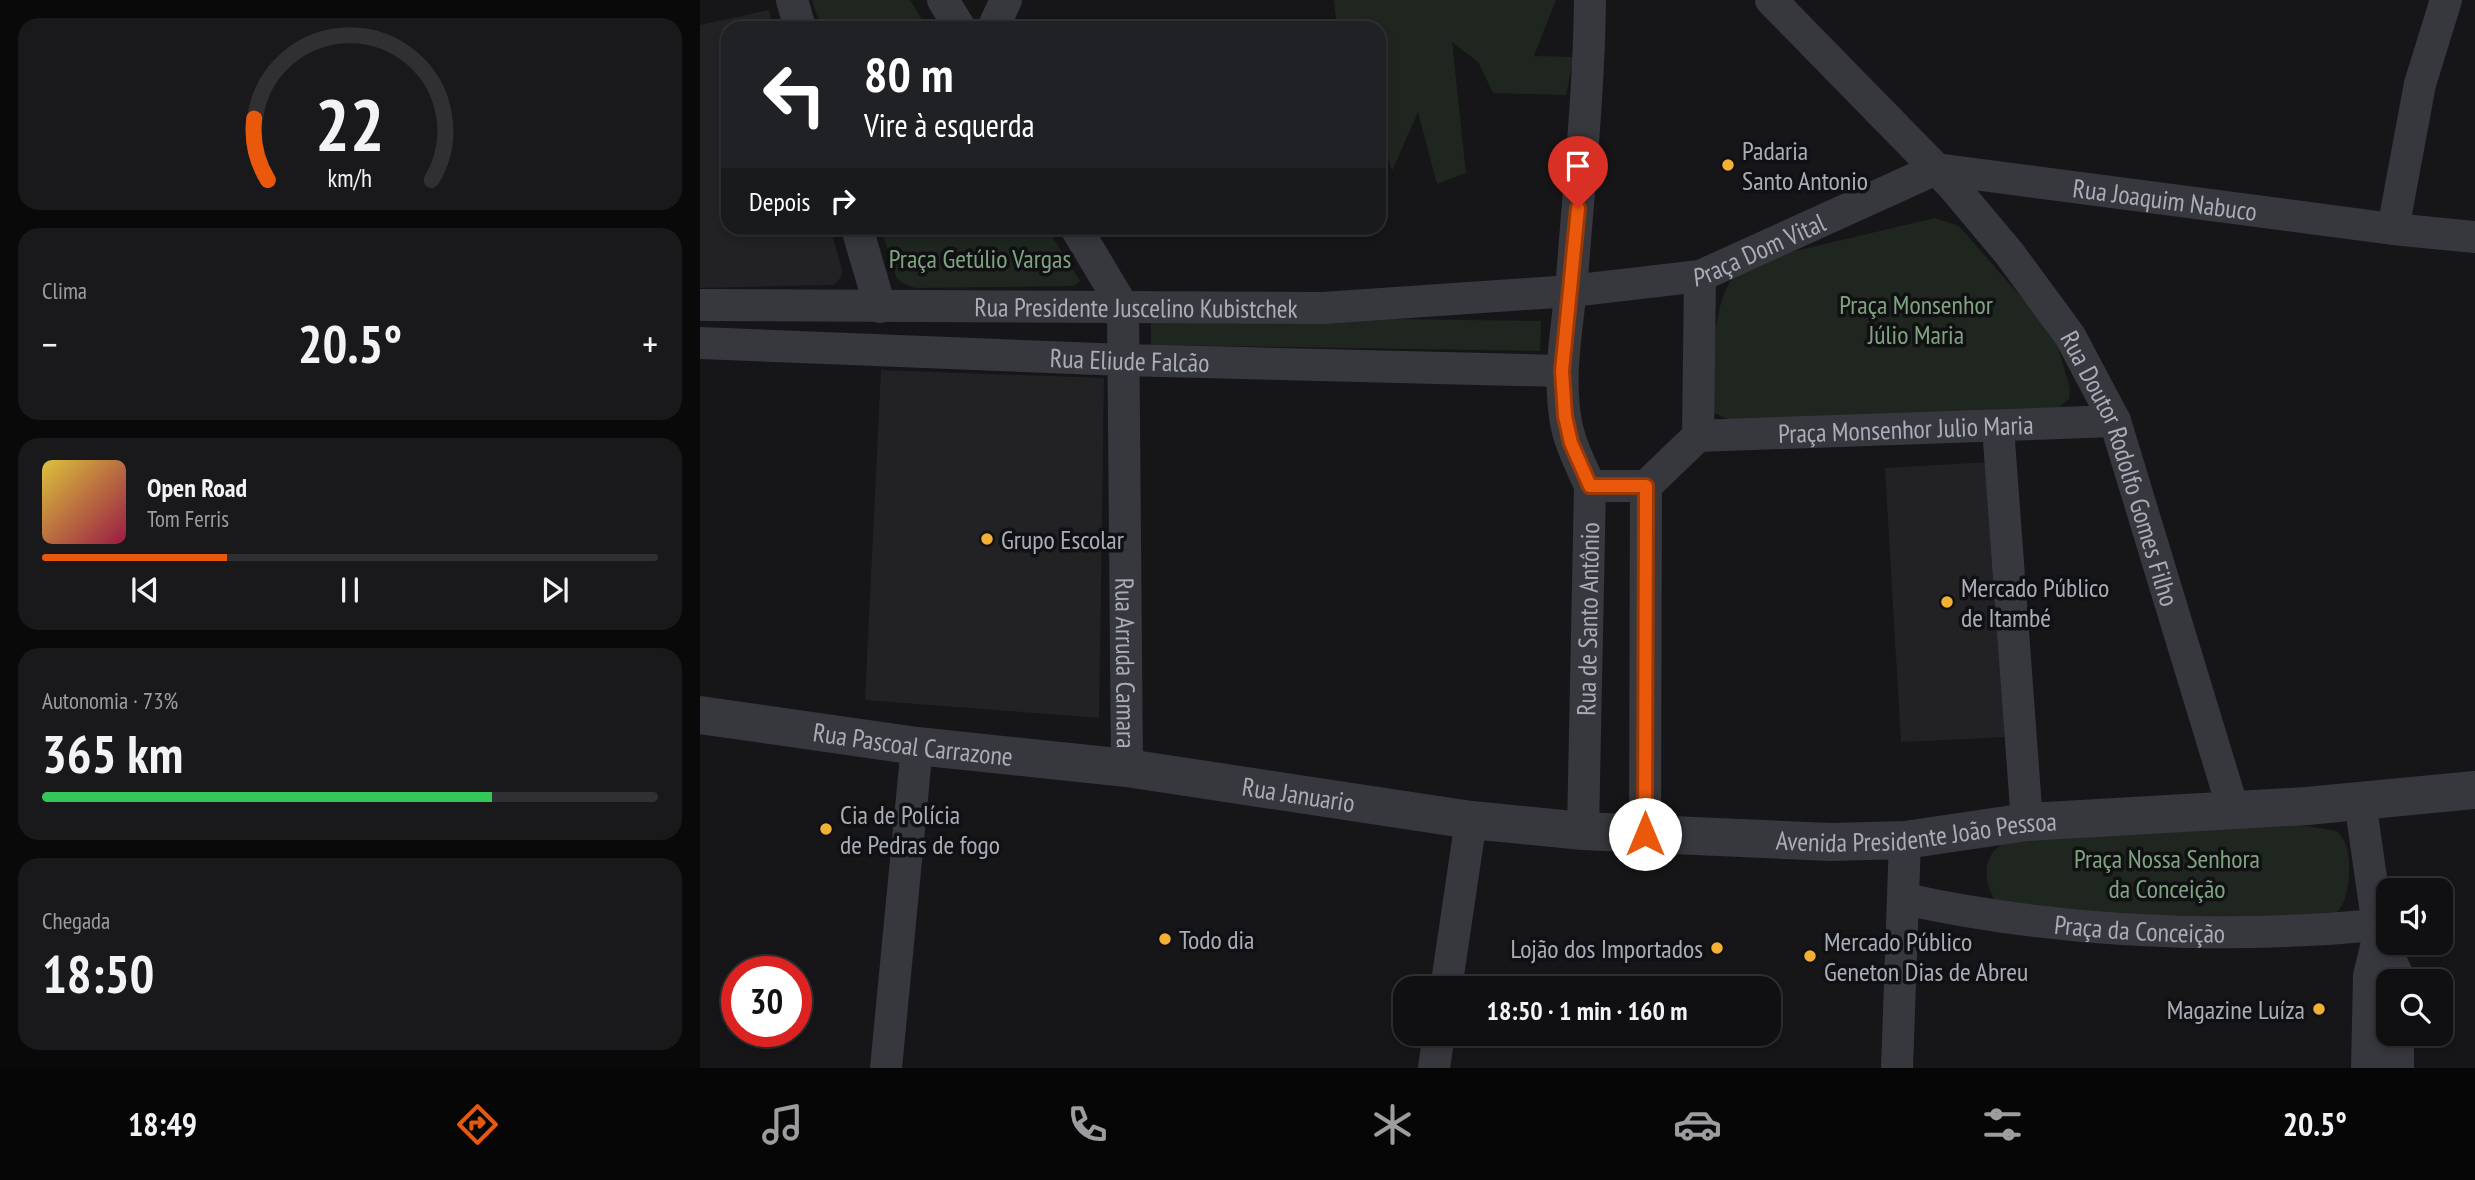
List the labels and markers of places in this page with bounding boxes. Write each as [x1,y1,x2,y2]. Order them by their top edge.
place label: Padaria Santo Antonio [1742,134,1868,197]
pin [1548,136,1608,208]
marker: Padaria Santo Antonio [1720,157,1736,173]
place label: Grupo Escolar [1001,523,1124,556]
marker: Grupo Escolar [979,531,995,547]
place label: Mercado Público de Itambé [1961,571,2109,634]
marker: Mercado Público de Itambé [1939,594,1955,610]
place label: Cia de Polícia de Pedras de fogo [840,798,1000,861]
marker: Cia de Polícia de Pedras de fogo [818,821,834,837]
place label: Todo dia [1179,923,1254,956]
place label: Mercado Público Geneton Dias de Abreu [1824,925,2028,988]
marker: Todo dia [1157,931,1173,947]
place label: Lojão dos Importados [1510,932,1703,965]
marker: Lojão dos Importados [1709,940,1725,956]
marker: Mercado Público Geneton Dias de Abreu [1802,948,1818,964]
place label: Magazine Luíza [2167,993,2305,1026]
marker: Magazine Luíza [2311,1001,2327,1017]

